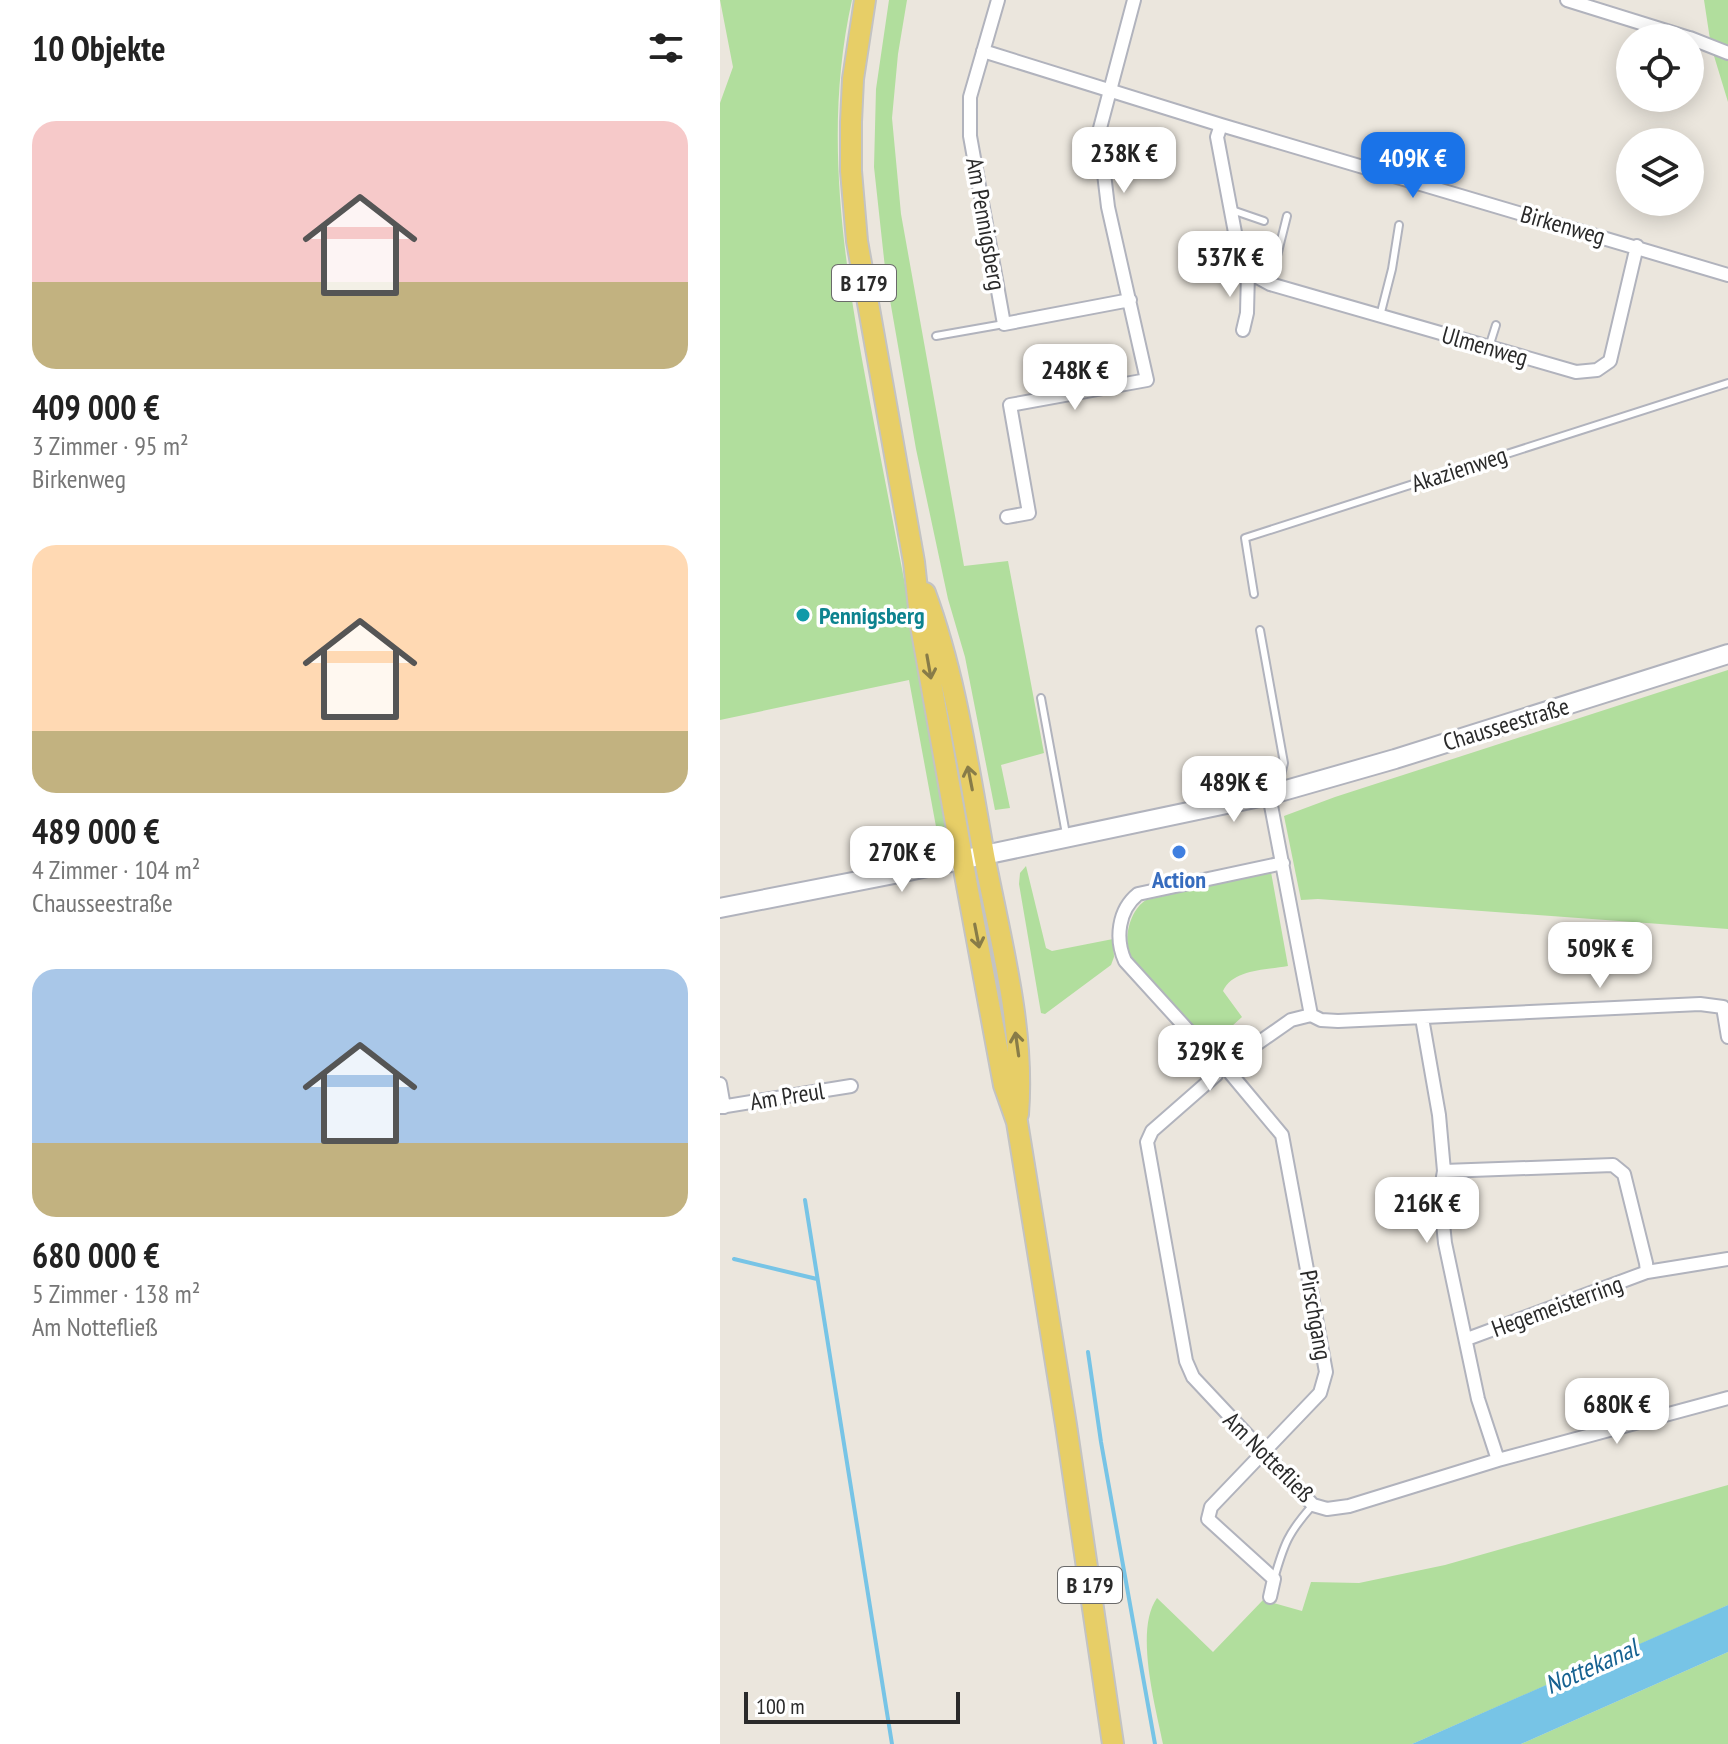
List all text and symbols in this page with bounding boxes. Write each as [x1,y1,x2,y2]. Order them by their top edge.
map controls [1616,24,1704,216]
button: locate [1616,24,1704,112]
text: 10 Objekte [32,26,166,70]
icon: filters [644,26,688,70]
pin: 238K € [1059,127,1189,195]
button: layers [1616,128,1704,216]
pin: 409K € [1348,132,1478,200]
text: 238K € [1090,136,1158,169]
text: 409K € [1379,141,1447,174]
street label: Am Pennigsberg [959,155,1013,293]
icon: home [288,173,432,317]
street label: Birkenweg [1517,198,1609,252]
pin: 537K € [1165,231,1295,299]
text: 537K € [1196,240,1264,273]
road number: B 179 [832,265,896,301]
street label: Ulmenweg [1438,319,1532,373]
pin: 248K € [1010,344,1140,412]
text: 248K € [1041,353,1109,386]
text: 409 000 € [32,385,160,429]
text: 3 Zimmer · 95 m² [32,429,189,462]
street label: Akazienweg [1407,439,1511,499]
text: Birkenweg [32,462,126,495]
icon: home [288,597,432,741]
place label: Pennigsberg [819,600,925,631]
marker: Pennigsberg [794,606,812,624]
one-way arrow [922,654,937,680]
street label: Chausseestraße [1439,690,1573,758]
pin: 489K € [1169,756,1299,824]
text: 489K € [1200,765,1268,798]
one-way arrow [962,766,977,792]
text: 489 000 € [32,809,160,853]
pin: 270K € [837,826,967,894]
text: 270K € [868,835,936,868]
marker: Action [1170,843,1188,861]
text: 4 Zimmer · 104 m² [32,853,200,886]
place label: Action [1151,864,1206,895]
text: Chausseestraße [32,886,173,919]
pin: 509K € [1535,922,1665,990]
one-way arrow [970,923,985,948]
text: 509K € [1566,931,1634,964]
icon: home [288,1021,432,1165]
pin: 329K € [1145,1025,1275,1093]
one-way arrow [1009,1032,1024,1058]
text: 329K € [1176,1034,1244,1067]
street label: Am Preul [748,1075,827,1117]
pin: 216K € [1362,1177,1492,1245]
text: 216K € [1393,1186,1461,1219]
text: 680 000 € [32,1233,160,1277]
street label: Pirschgang [1293,1268,1339,1362]
street label: Hegemeisterring [1487,1268,1627,1344]
text: 5 Zimmer · 138 m² [32,1277,200,1310]
text: Am Nottefließ [32,1310,158,1343]
pin: 680K € [1552,1378,1682,1446]
text: 680K € [1583,1387,1651,1420]
street label: Am Nottefließ [1217,1405,1321,1509]
road number: B 179 [1058,1567,1122,1603]
water label: Nottekanal [1539,1630,1645,1701]
scale bar [744,1688,960,1724]
text: 100 m [756,1692,805,1720]

